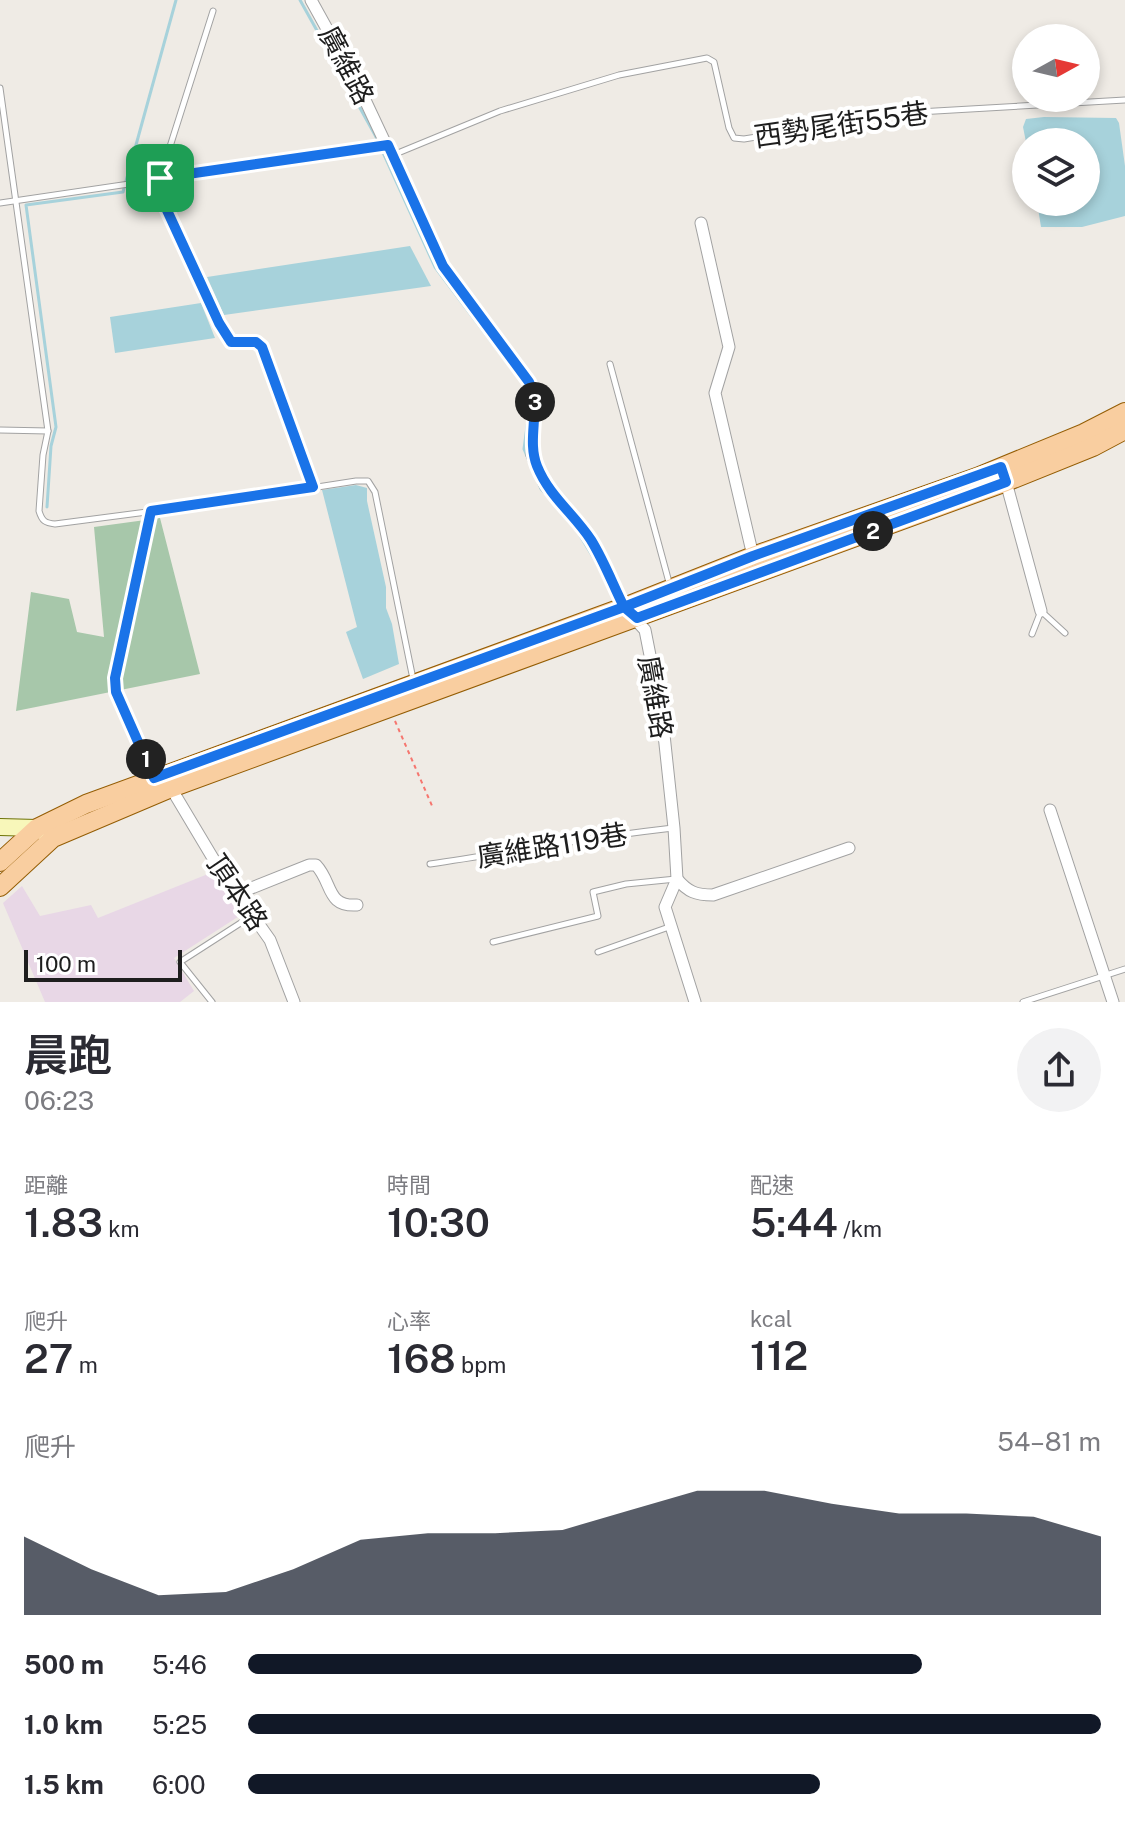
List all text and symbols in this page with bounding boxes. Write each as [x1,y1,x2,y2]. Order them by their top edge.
street label: 廣維路 [313,20,381,110]
north arrow [1012,24,1100,112]
map controls [1012,24,1100,216]
street label: 西勢尾街55巷 [752,95,930,153]
button: layers [1012,128,1100,216]
pin [126,144,194,212]
icon: arrive [138,156,182,200]
pin: 3 [515,382,555,422]
text: 3 [528,389,542,415]
pin: 2 [853,511,893,551]
text: 2 [866,518,880,544]
street label: 廣維路 [632,653,680,741]
pin: 1 [126,739,166,779]
text: 1 [141,746,151,772]
street label: 廣維路119巷 [474,817,630,873]
street label: 頂本路 [201,848,275,936]
scale bar [24,946,182,982]
text: 100 m [36,951,96,977]
button: share [1017,1028,1101,1112]
text: 晨跑 [24,1029,112,1081]
text: 06:23 [24,1085,94,1116]
text: 距離 [24,1172,68,1198]
text: 時間 [387,1172,431,1198]
text: 配速 [750,1172,794,1198]
text: 1.83 [24,1199,103,1246]
text: 10:30 [387,1199,490,1246]
text: 5:44 [750,1199,838,1246]
text: km [103,1216,140,1242]
text: /km [838,1216,882,1242]
text: kcal [750,1306,792,1332]
text: 爬升 [24,1308,68,1334]
text: 心率 [387,1308,431,1334]
text: 112 [750,1332,808,1379]
text: 27 [24,1335,73,1382]
text: 168 [387,1335,456,1382]
text: m [73,1352,98,1378]
text: bpm [456,1352,506,1378]
text: 54–81 m [997,1426,1101,1457]
text: 爬升 [24,1431,76,1462]
text: 500 m [24,1649,104,1680]
text: 5:46 [152,1649,207,1680]
text: 1.0 km [24,1709,103,1740]
text: 5:25 [152,1709,207,1740]
text: 1.5 km [24,1769,104,1800]
text: 6:00 [152,1769,206,1800]

